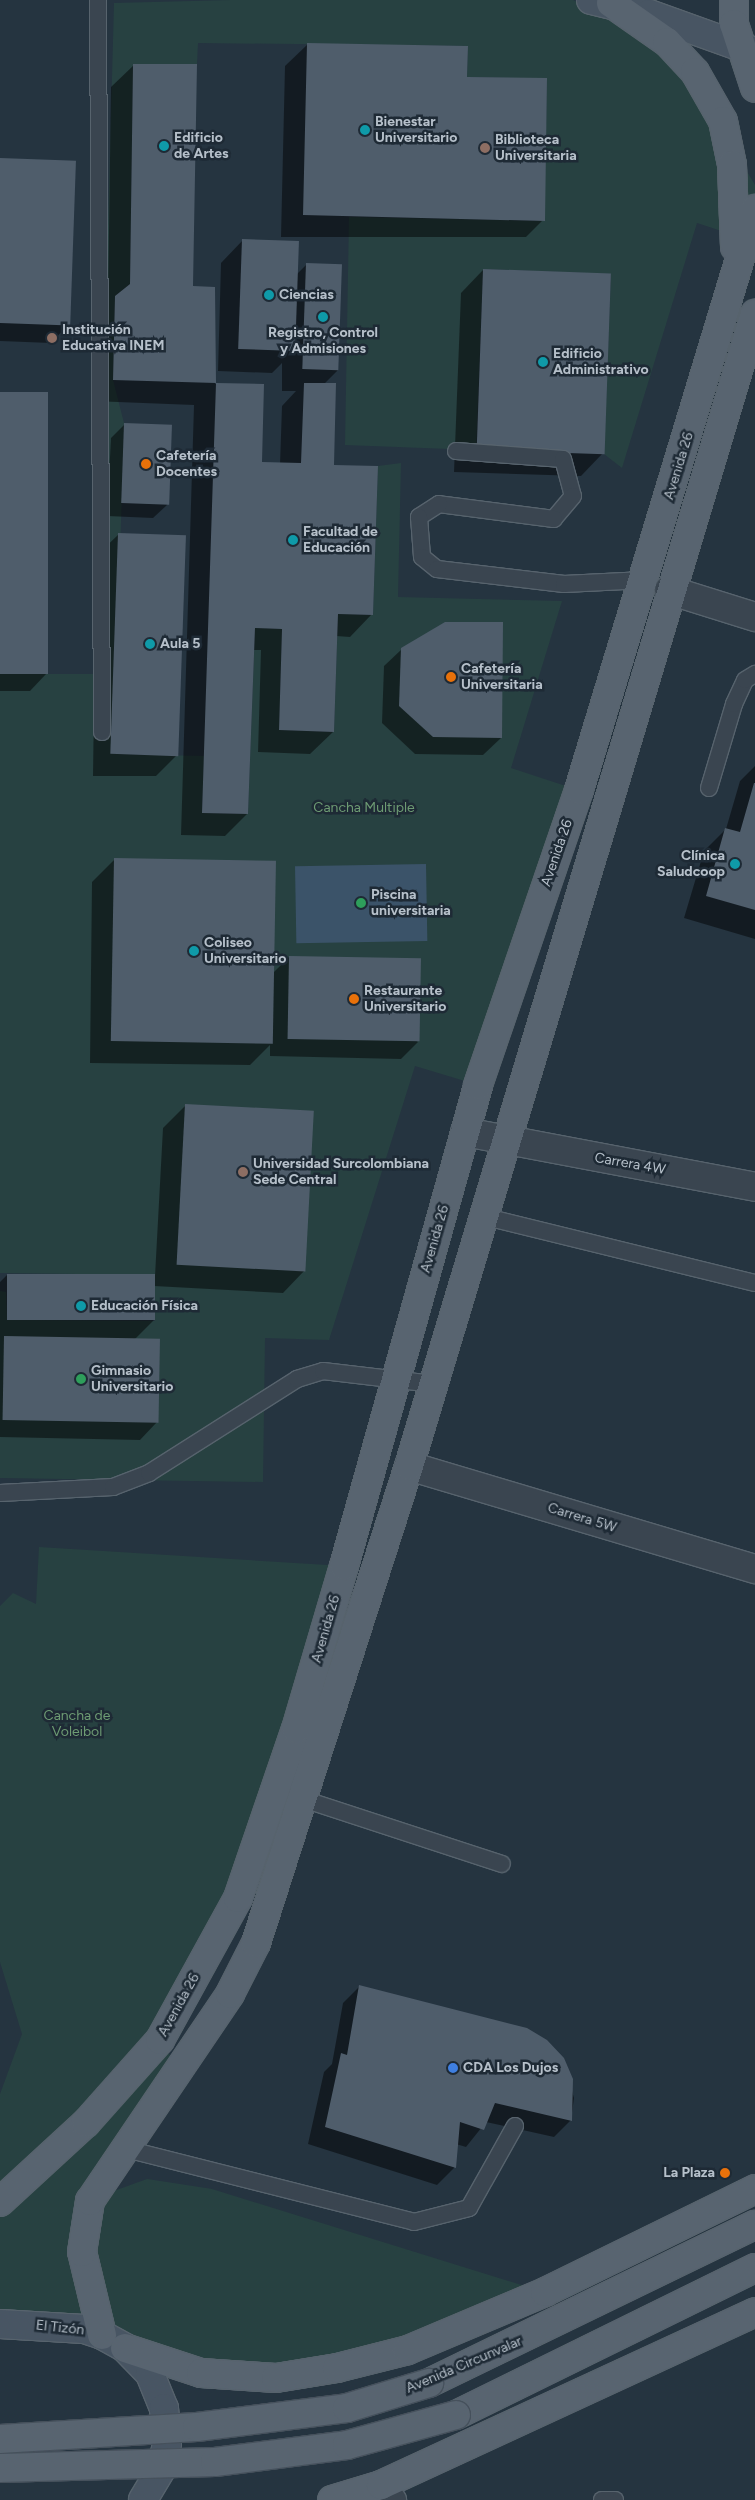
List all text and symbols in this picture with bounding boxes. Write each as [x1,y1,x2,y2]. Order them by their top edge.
place label: Bienestar Universitario [375,114,457,146]
marker: Bienestar Universitario [359,124,371,136]
place label: Edificio de Artes [174,130,229,162]
place label: Biblioteca Universitaria [495,132,577,164]
marker: Edificio de Artes [158,140,170,152]
marker: Biblioteca Universitaria [479,142,491,154]
place label: Ciencias [279,287,334,303]
marker: Ciencias [263,289,275,301]
marker: Registro, Control y Admisiones [317,311,329,323]
place label: Institución Educativa INEM [62,322,164,354]
place label: Registro, Control y Admisiones [268,325,378,358]
marker: Institución Educativa INEM [46,332,58,344]
place label: Edificio Administrativo [553,346,649,378]
marker: Edificio Administrativo [537,356,549,368]
street label: Avenida 26 [661,430,697,502]
place label: Cafetería Docentes [156,448,217,481]
marker: Cafetería Docentes [140,458,152,470]
place label: Facultad de Educación [303,524,378,556]
marker: Facultad de Educación [287,534,299,546]
place label: Aula 5 [160,636,200,652]
marker: Aula 5 [144,638,156,650]
place label: Cafetería Universitaria [461,661,543,694]
marker: Cafetería Universitaria [445,671,457,683]
park label: Cancha Multiple [313,800,415,816]
street label: Avenida 26 [538,817,576,889]
place label: Clínica Saludcoop [657,848,725,880]
marker: Clínica Saludcoop [729,858,741,870]
place label: Piscina universitaria [371,887,451,920]
marker: Piscina universitaria [355,897,367,909]
place label: Coliseo Universitario [204,935,286,968]
marker: Coliseo Universitario [188,945,200,957]
place label: Restaurante Universitario [364,983,446,1016]
marker: Restaurante Universitario [348,993,360,1005]
street label: Carrera 4W [593,1149,667,1179]
place label: Universidad Surcolombiana Sede Central [253,1156,429,1188]
marker: Universidad Surcolombiana Sede Central [237,1166,249,1178]
street label: Avenida 26 [417,1203,453,1275]
place label: Educación Física [91,1298,198,1314]
marker: Educación Física [75,1300,87,1312]
place label: Gimnasio Universitario [91,1363,173,1395]
marker: Gimnasio Universitario [75,1373,87,1385]
street label: Carrera 5W [546,1500,618,1536]
street label: Avenida 26 [308,1593,344,1665]
park label: Cancha de Voleibol [44,1708,110,1740]
street label: Avenida 26 [155,1970,203,2040]
place label: CDA Los Dujos [463,2060,558,2076]
marker: CDA Los Dujos [447,2062,459,2074]
place label: La Plaza [663,2165,715,2181]
marker: La Plaza [719,2167,731,2179]
street label: El Tizón [35,2317,85,2339]
street label: Avenida Circunvalar [404,2333,524,2397]

